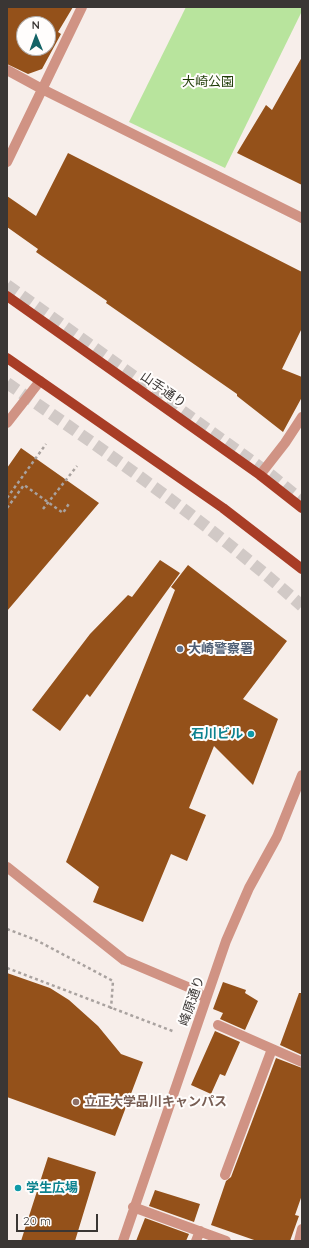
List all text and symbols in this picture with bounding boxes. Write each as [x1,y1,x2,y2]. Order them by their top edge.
north arrow [16,16,56,56]
text: N [32,18,40,32]
park label: 大崎公園 [182,74,234,90]
street label: 山手通り [137,369,189,411]
place label: 大崎警察署 [188,641,253,657]
marker: 大崎警察署 [175,644,185,654]
place label: 石川ビル [191,726,243,742]
marker: 石川ビル [246,729,256,739]
street label: 峰原通り [176,974,208,1028]
place label: 立正大学品川キャンパス [84,1094,227,1110]
marker: 立正大学品川キャンパス [71,1097,81,1107]
place label: 学生広場 [26,1180,78,1196]
marker: 学生広場 [13,1183,23,1193]
scale bar [18,1206,100,1232]
text: 20 m [23,1213,51,1228]

